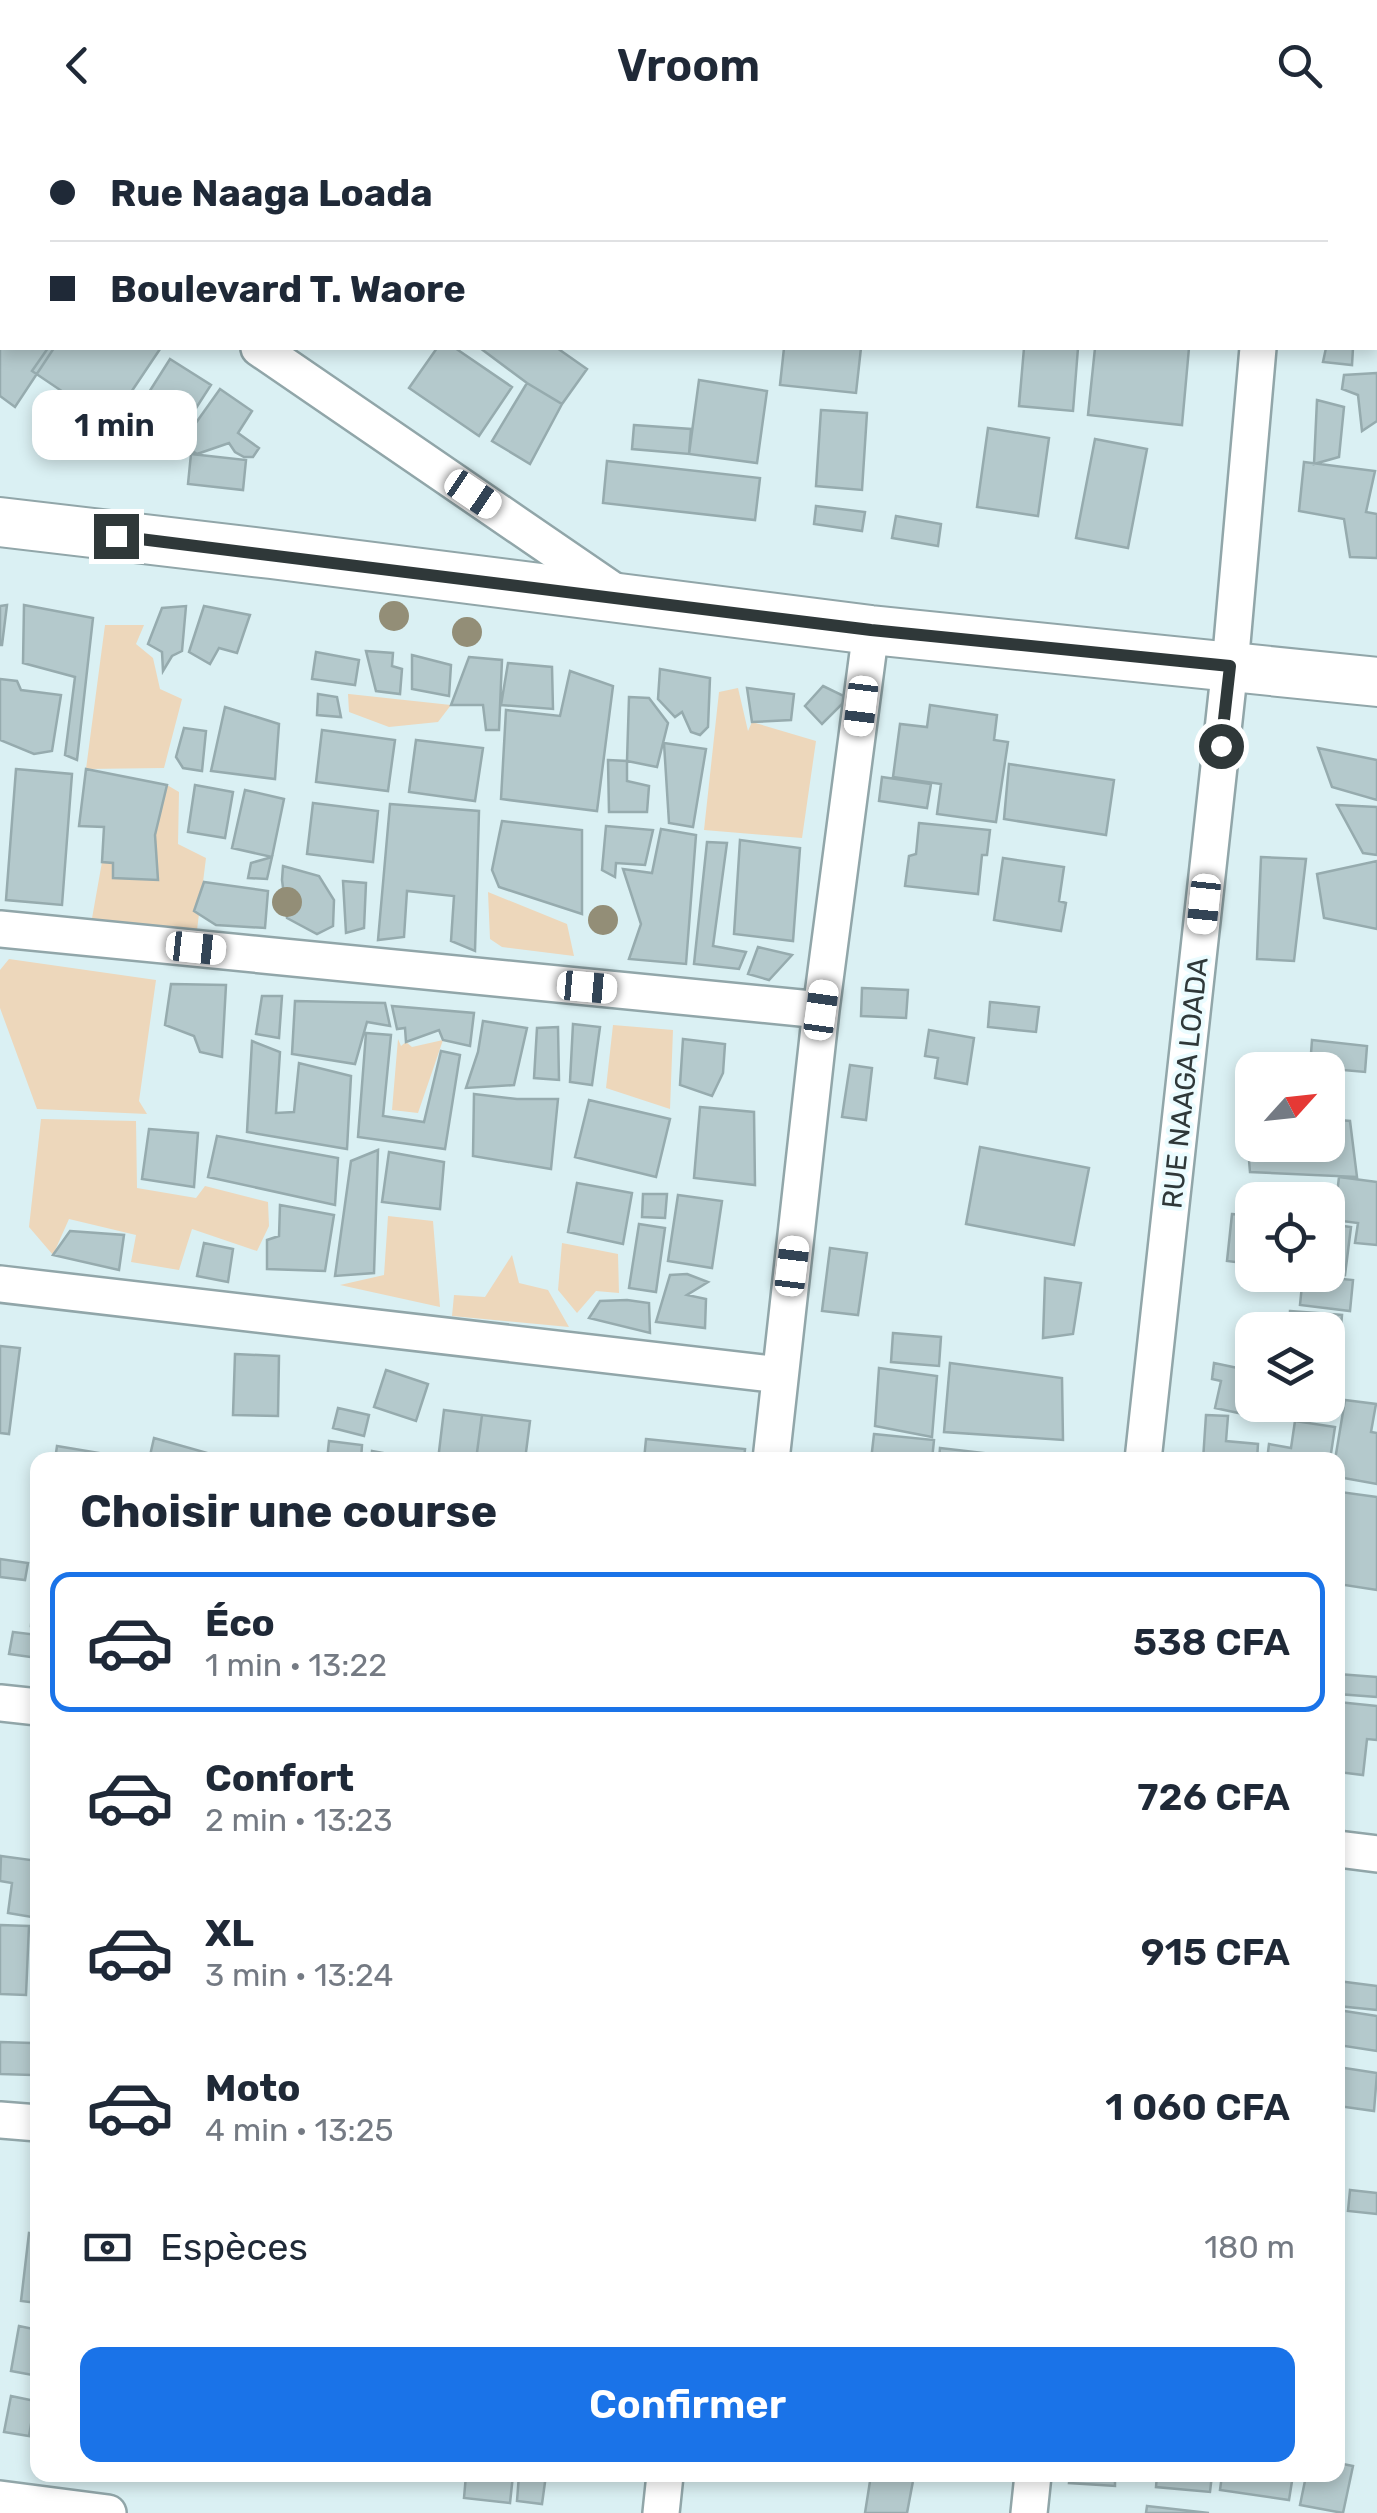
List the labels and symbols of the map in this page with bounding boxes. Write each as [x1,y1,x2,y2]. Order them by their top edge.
callout: 1 min [34,391,198,461]
car [440,465,506,523]
route end [94,514,139,559]
car [842,674,880,738]
route start [1199,724,1244,769]
car [1186,873,1222,935]
car [165,930,227,966]
street label: RUE NAAGA LOADA [1155,955,1215,1210]
car [556,969,618,1005]
car [802,978,840,1042]
north arrow [1235,1052,1345,1162]
car [773,1234,811,1298]

